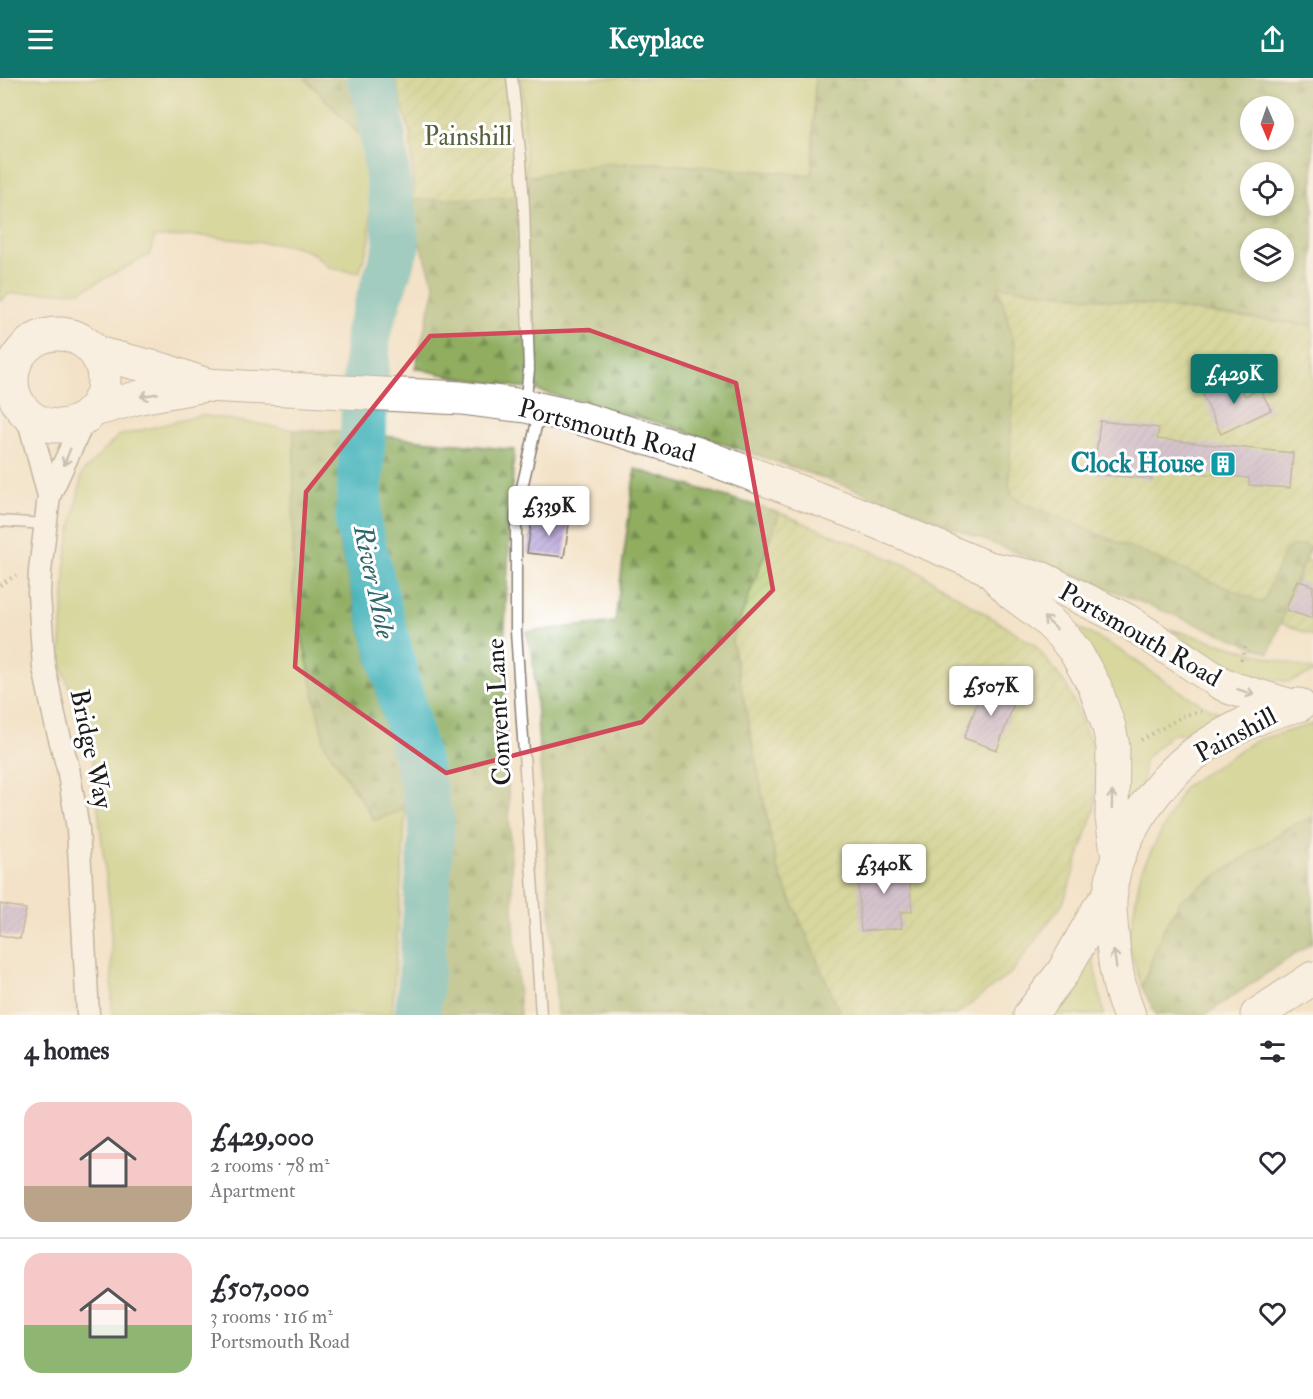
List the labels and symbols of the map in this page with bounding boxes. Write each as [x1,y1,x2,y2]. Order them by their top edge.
north arrow [1240,96,1294,150]
park label: Painshill [424,121,512,153]
pin: £429K [1192,354,1276,405]
one-way arrow [140,390,160,401]
street label: Portsmouth Road [515,392,699,470]
one-way arrow [61,448,72,466]
place label: Clock House [1071,448,1204,480]
building icon: Clock House [1208,449,1238,479]
pin: £339K [507,486,591,537]
water label: River Mole [346,521,402,643]
street label: Portsmouth Road [1053,576,1227,694]
one-way arrow [1042,616,1057,630]
street label: Convent Lane [479,637,519,786]
pin: £507K [949,666,1033,717]
street label: Bridge Way [63,686,119,812]
one-way arrow [1236,687,1255,698]
street label: Painshill [1189,700,1283,770]
one-way arrow [1106,791,1118,811]
pin: £340K [842,844,926,895]
one-way arrow [1110,949,1121,969]

